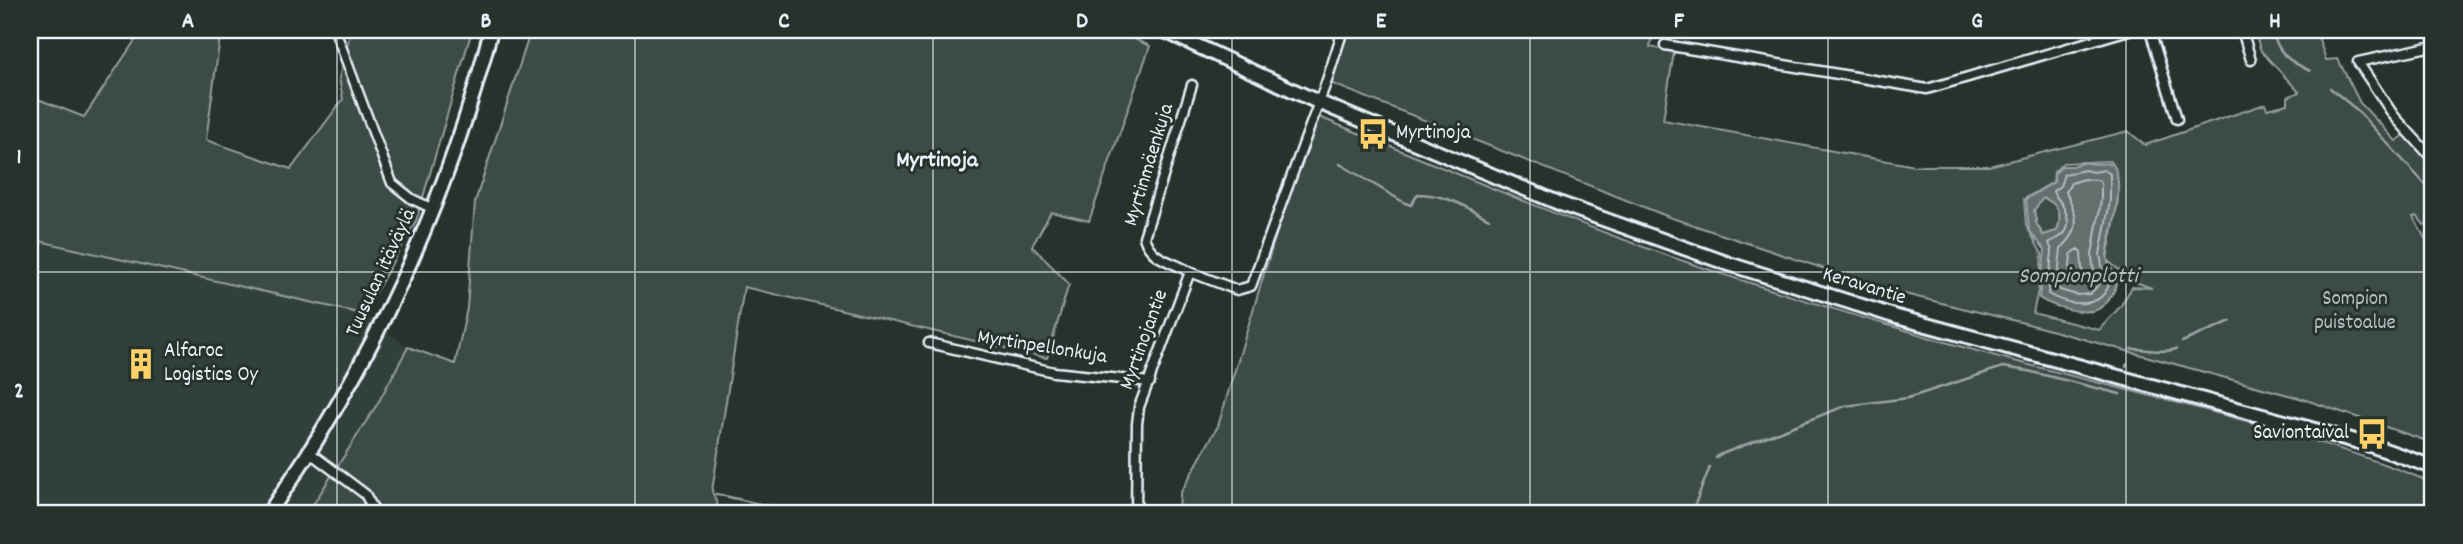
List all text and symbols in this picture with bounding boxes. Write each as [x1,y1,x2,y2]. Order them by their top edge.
text: A [182,6,194,39]
text: B [481,6,492,39]
text: C [778,6,790,39]
text: D [1076,6,1088,39]
text: E [1376,6,1387,39]
text: F [1674,6,1685,39]
text: G [1971,6,1983,39]
text: H [2269,6,2281,39]
street label: Myrtinmäenkuja [1117,99,1183,230]
bus stop icon: Myrtinoja [1356,117,1390,151]
place label: Myrtinoja [1396,119,1472,149]
text: 1 [16,142,22,175]
district label: Myrtinoja [896,145,979,178]
street label: Tuusulan itäväylä [339,203,425,342]
street label: Keravantie [1819,260,1909,314]
water label: Sompionplotti [2018,261,2141,294]
street label: Myrtinojantie [1113,285,1177,395]
park label: Sompion puistoalue [2314,285,2396,339]
street label: Myrtinpellonkuja [975,323,1110,373]
place label: Alfaroc Logistics Oy [164,337,259,391]
building icon: Alfaroc Logistics Oy [124,347,158,381]
text: 2 [14,376,24,409]
bus stop icon: Saviontaival [2355,417,2389,451]
place label: Saviontaival [2253,419,2349,449]

